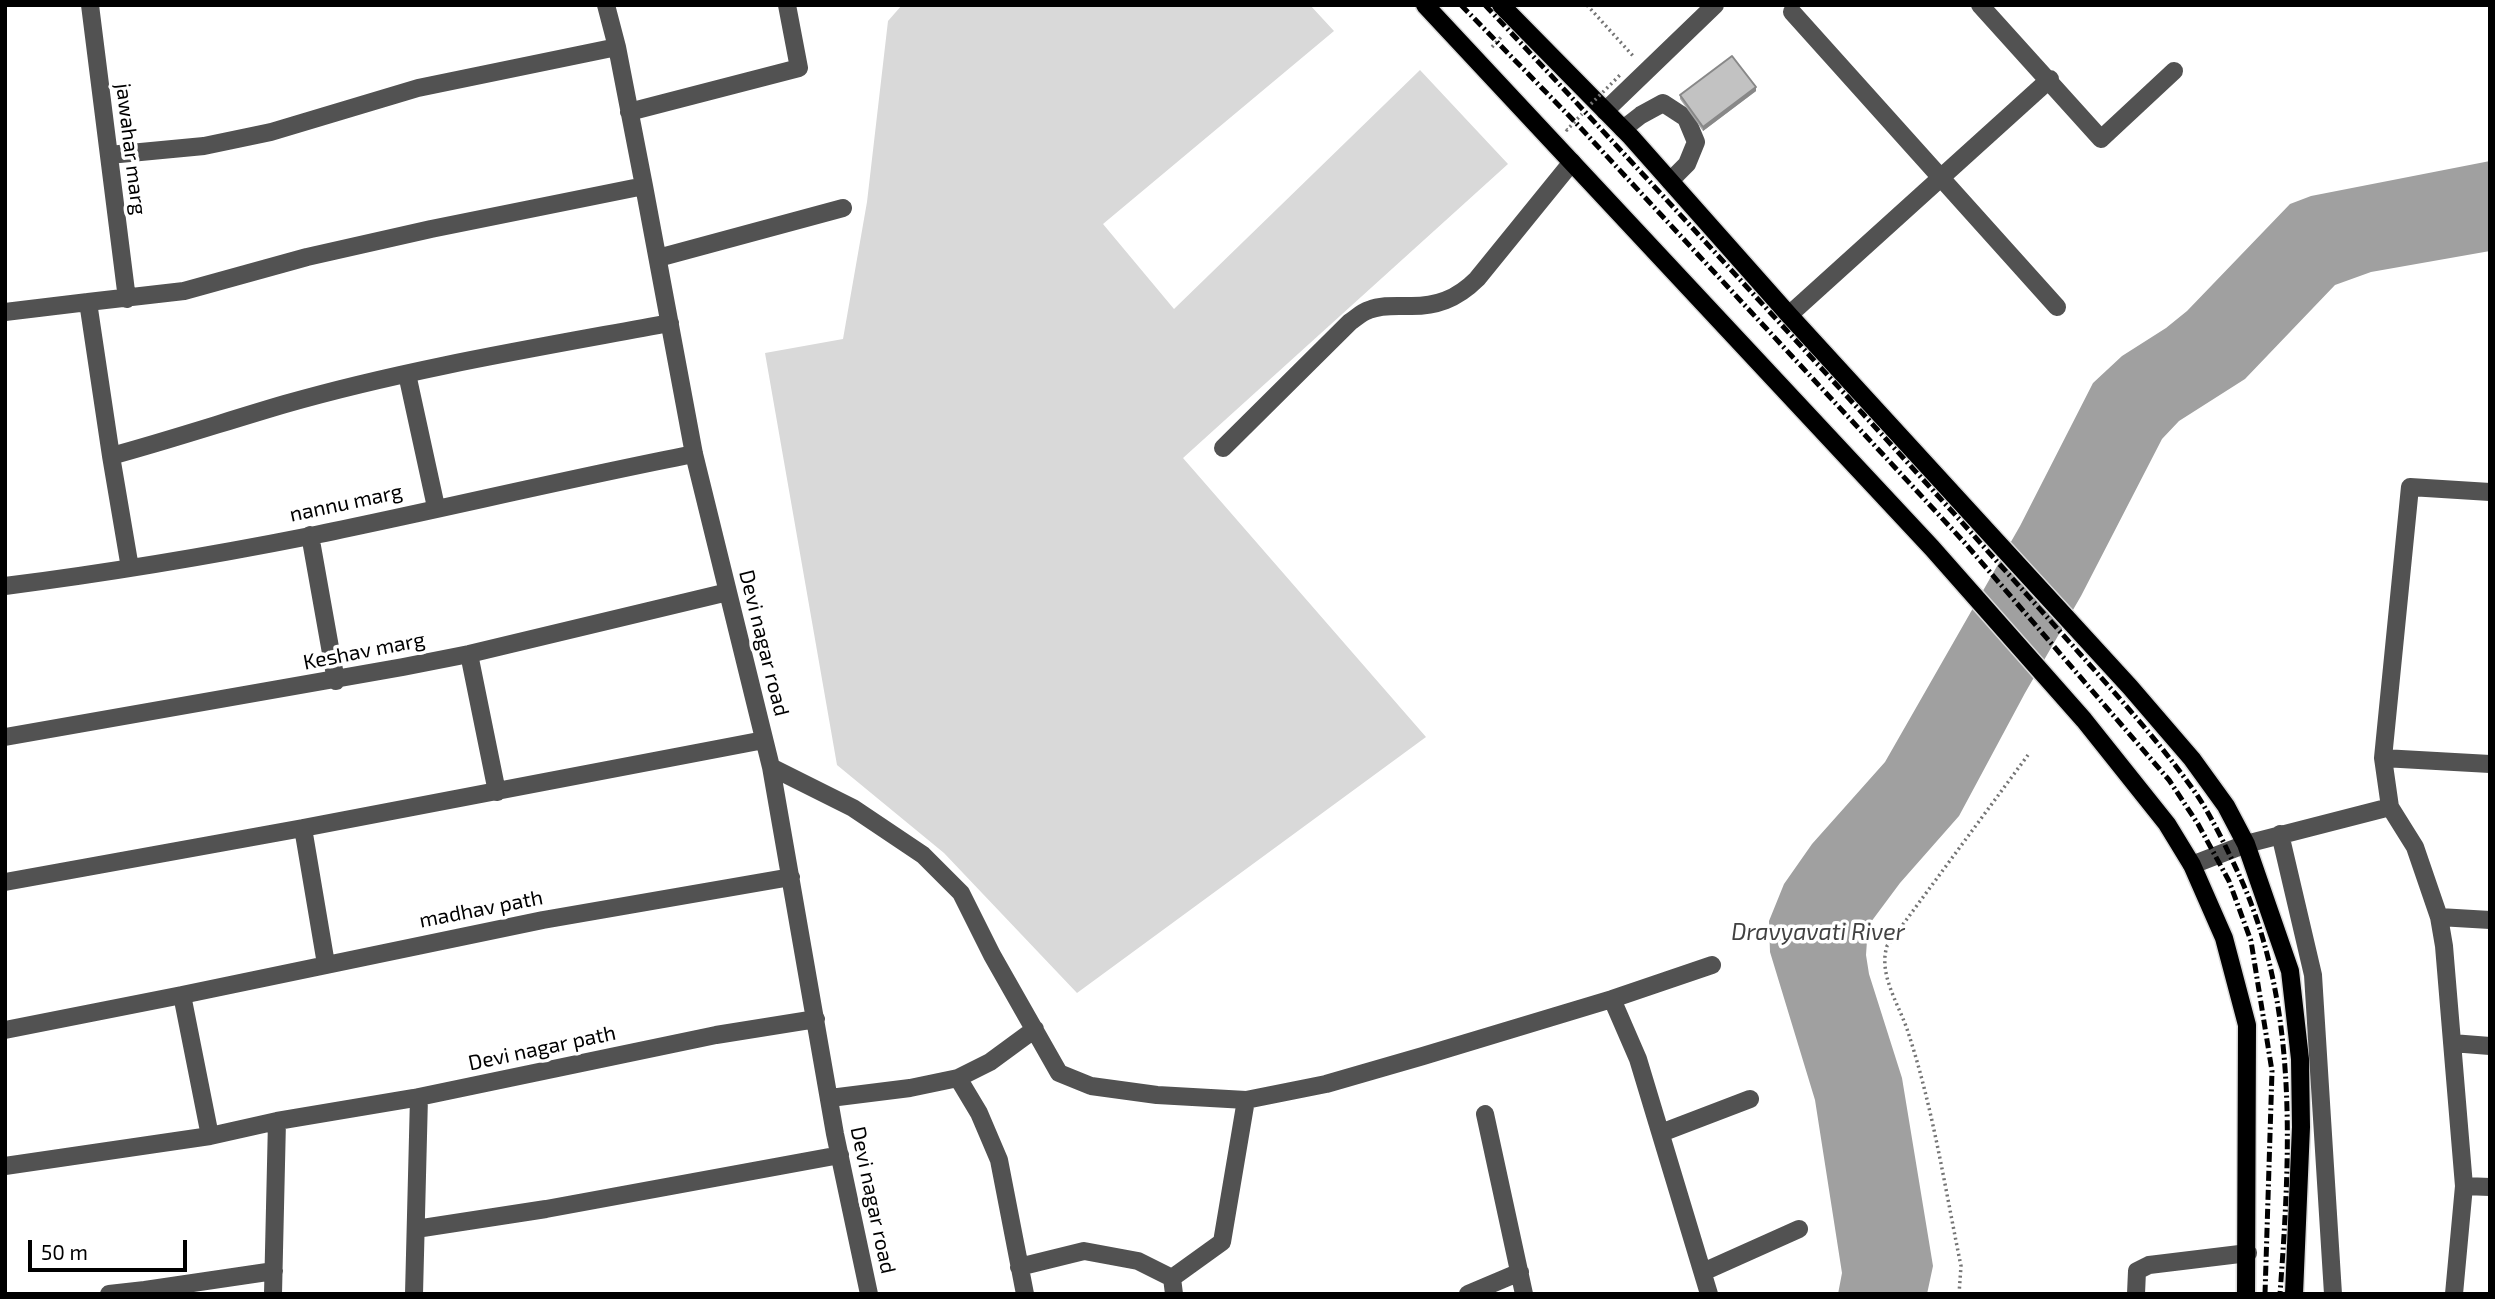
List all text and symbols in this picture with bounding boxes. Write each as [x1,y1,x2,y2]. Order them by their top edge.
street label: jawahar marg [110,82,152,216]
street label: nannu marg [287,479,405,527]
street label: Devi nagar road [734,567,794,719]
street label: Keshav marg [301,627,427,675]
street label: madhav path [417,885,545,933]
water label: Dravyavati River [1731,918,1905,946]
street label: Devi nagar path [466,1020,618,1076]
street label: Devi nagar road [845,1124,901,1276]
scale bar [32,1226,191,1270]
text: 50 m [41,1239,88,1264]

